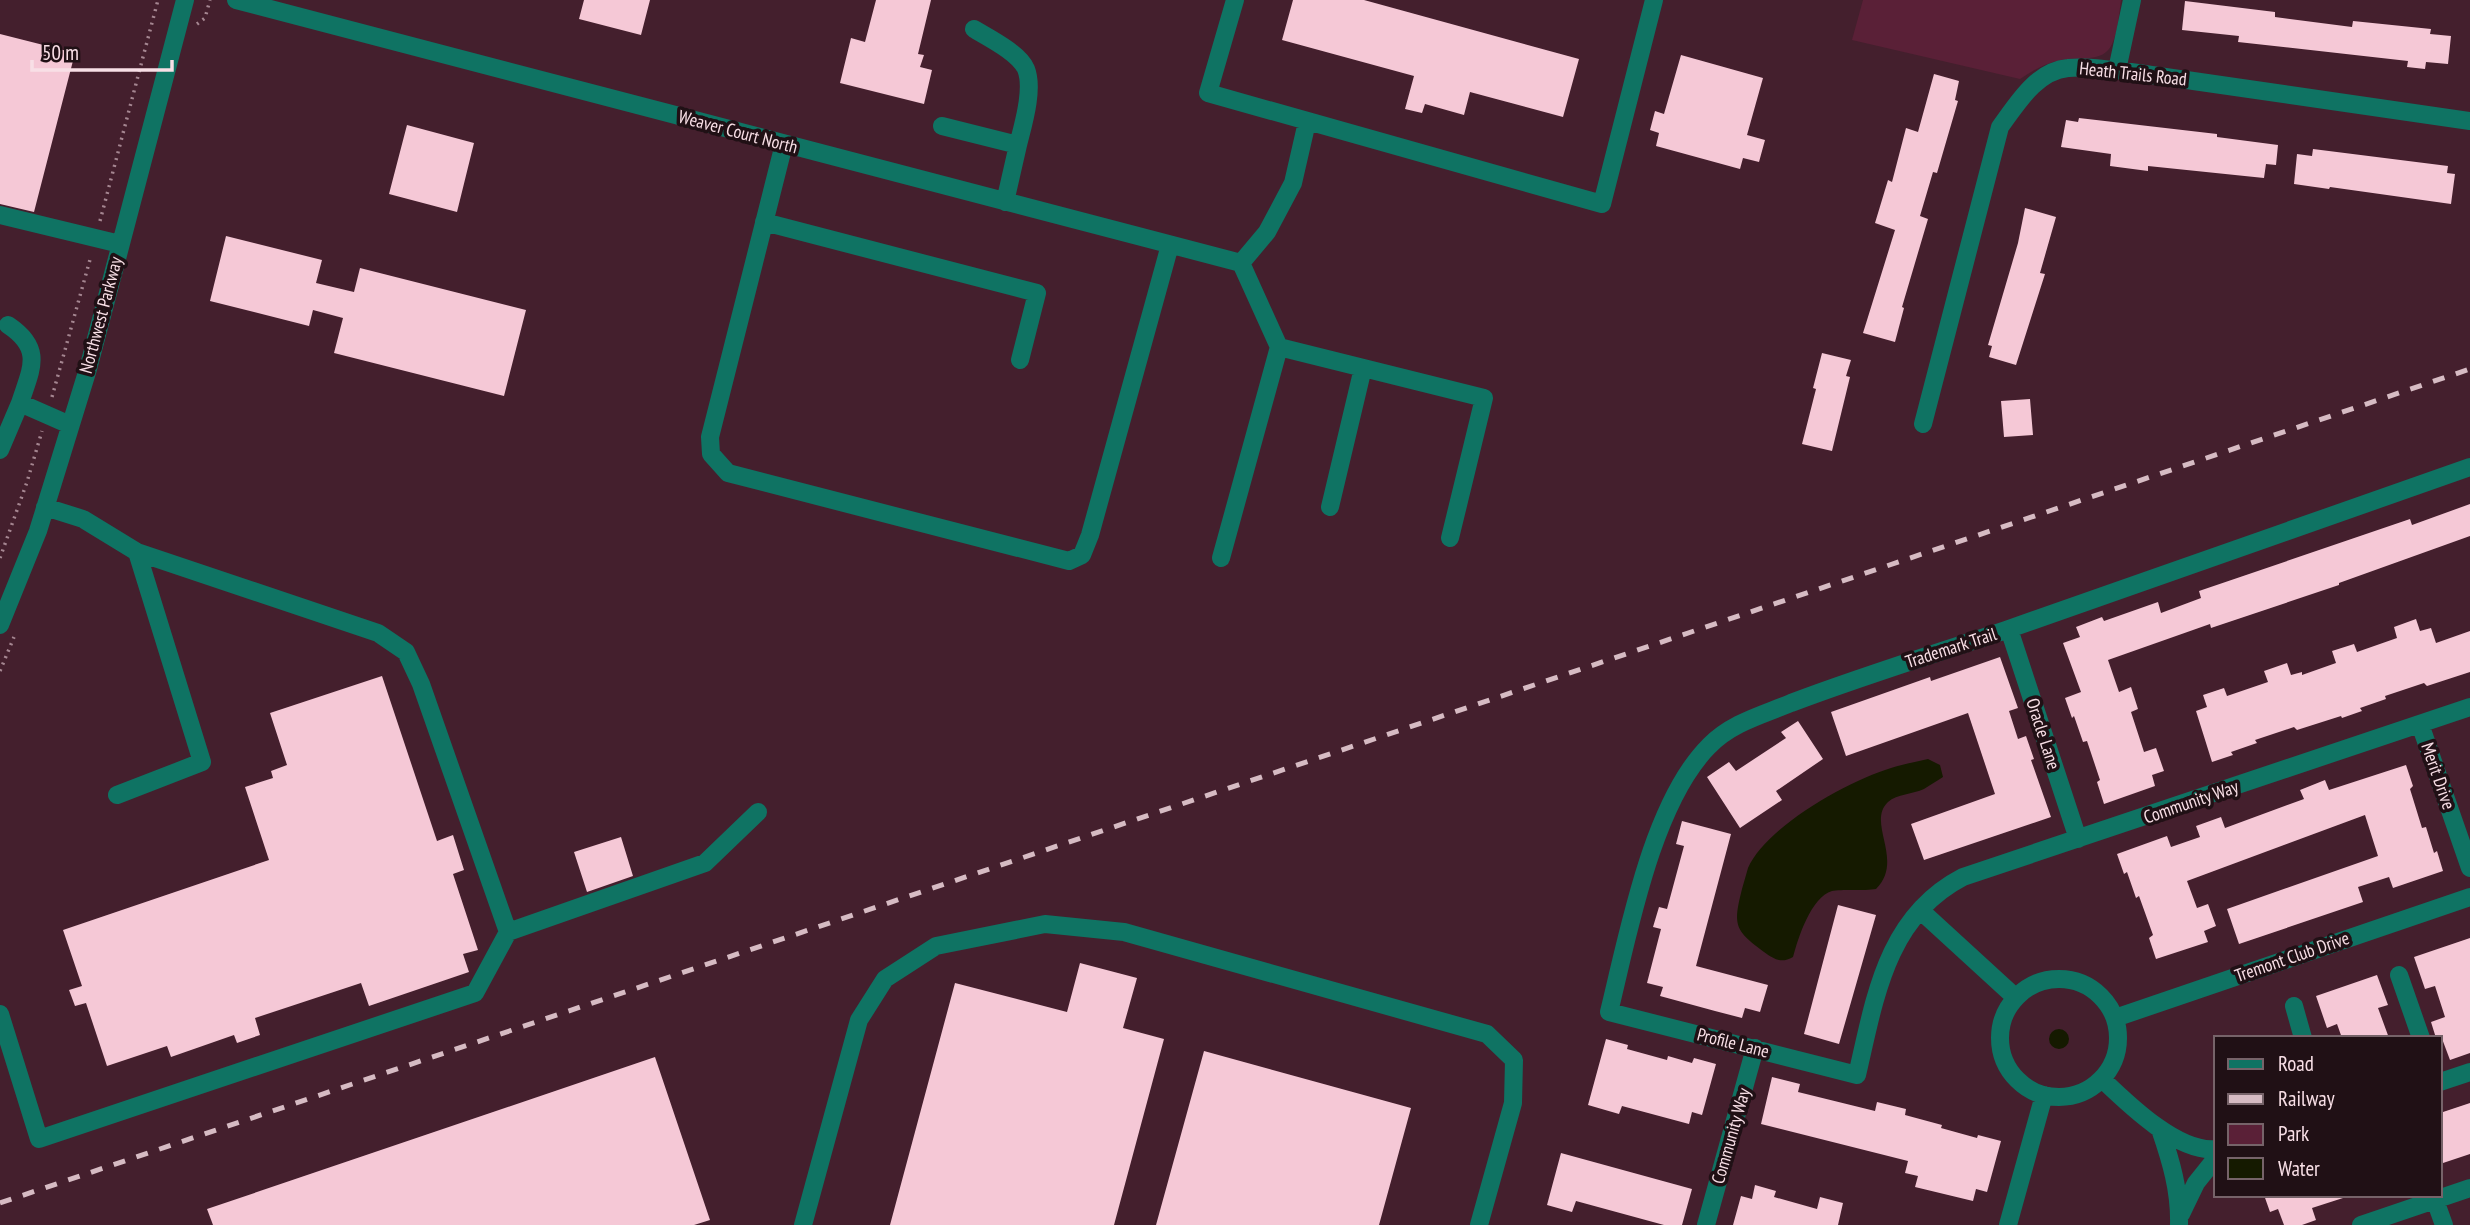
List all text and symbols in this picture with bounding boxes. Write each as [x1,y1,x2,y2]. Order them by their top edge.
scale bar [32,28,172,72]
text: 50 m [42,39,79,66]
street label: Heath Trails Road [2078,56,2188,91]
street label: Weaver Court North [676,105,800,158]
street label: Northwest Parkway [74,254,127,376]
street label: Trademark Trail [1902,622,2000,673]
street label: Oracle Lane [2021,695,2066,772]
street label: Merit Drive [2416,739,2461,812]
street label: Community Way [2140,775,2241,828]
street label: Tremont Club Drive [2232,926,2352,987]
street label: Profile Lane [1695,1022,1772,1063]
legend [2214,1036,2442,1197]
text: Road [2278,1050,2314,1077]
street label: Community Way [1706,1085,1755,1186]
text: Railway [2278,1085,2335,1112]
text: Park [2278,1120,2309,1147]
text: Water [2278,1155,2320,1182]

